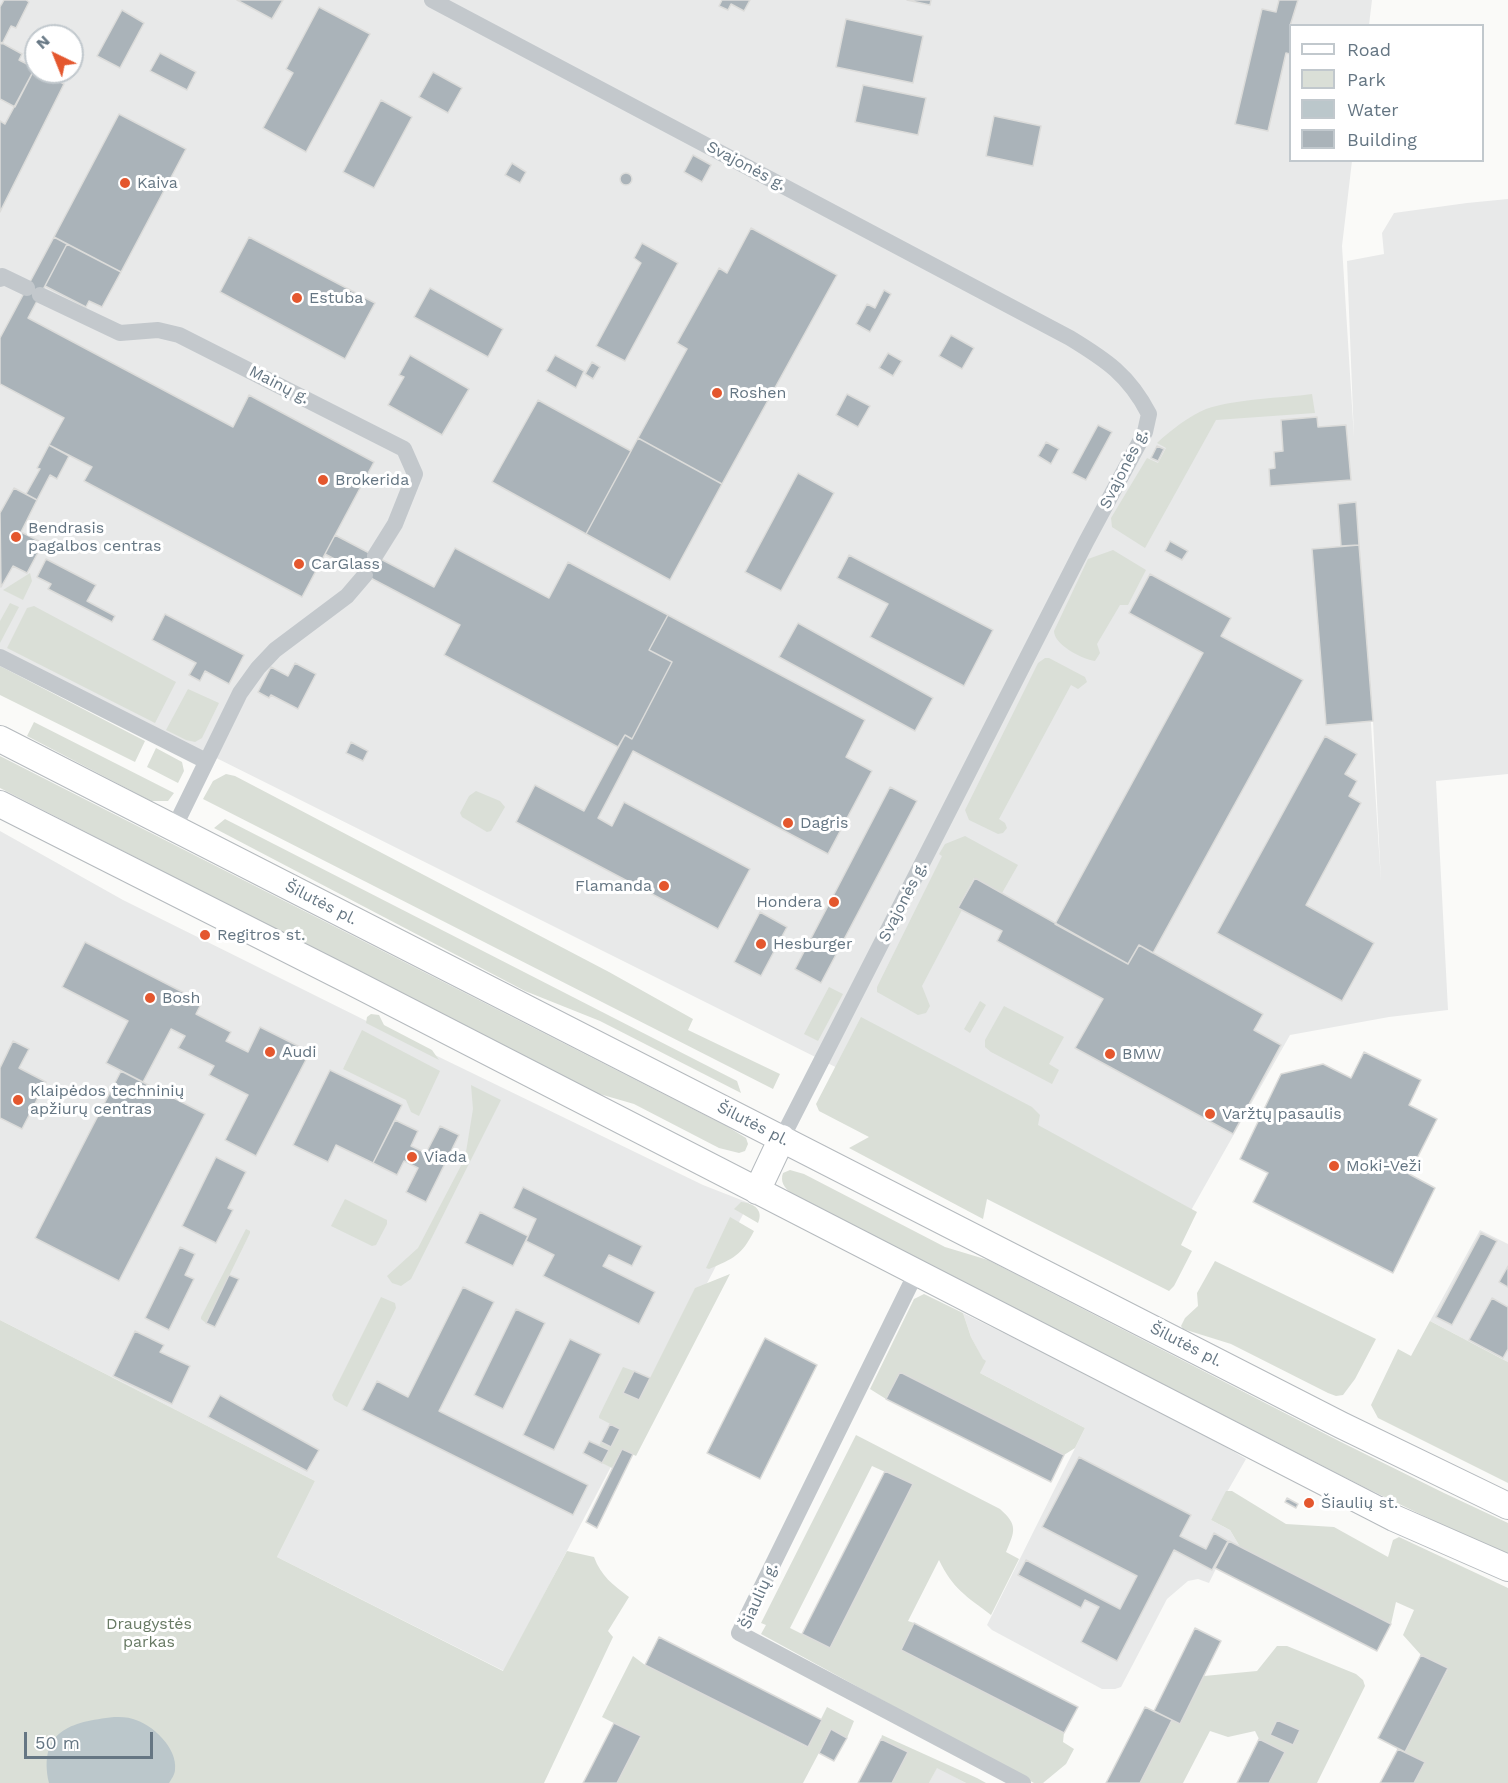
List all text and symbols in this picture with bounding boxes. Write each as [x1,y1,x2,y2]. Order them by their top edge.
north arrow [24,24,84,84]
legend [1289,24,1484,162]
text: N [32,31,54,53]
text: Road [1347,39,1391,60]
text: Park [1347,69,1386,90]
text: Water [1347,99,1399,120]
text: Building [1347,129,1417,150]
street label: Svajonės g. [703,137,789,195]
place label: Kaiva [137,173,178,193]
marker: Kaiva [118,176,132,190]
place label: Estuba [309,288,363,308]
marker: Estuba [290,291,304,305]
street label: Mainų g. [246,362,312,408]
place label: Roshen [729,383,786,403]
marker: Roshen [710,386,724,400]
street label: Svajonės g. [1096,426,1152,512]
place label: Brokerida [335,470,409,490]
marker: Brokerida [316,473,330,487]
place label: Bendrasis pagalbos centras [28,518,162,556]
marker: Bendrasis pagalbos centras [9,530,23,544]
place label: CarGlass [311,554,380,574]
marker: CarGlass [292,557,306,571]
place label: Dagris [800,813,848,833]
marker: Dagris [781,816,795,830]
street label: Svajonės g. [875,859,931,945]
place label: Flamanda [575,876,652,896]
street label: Šilutės pl. [282,877,360,929]
marker: Flamanda [657,879,671,893]
place label: Hondera [756,892,822,912]
marker: Hondera [827,895,841,909]
place label: Regitros st. [217,925,305,945]
marker: Regitros st. [198,928,212,942]
place label: Hesburger [773,934,853,954]
marker: Hesburger [754,937,768,951]
place label: Bosh [162,988,200,1008]
marker: Bosh [143,991,157,1005]
place label: Audi [282,1042,317,1062]
place label: BMW [1122,1044,1161,1064]
marker: Audi [263,1045,277,1059]
marker: BMW [1103,1047,1117,1061]
place label: Klaipėdos techninių apžiurų centras [30,1081,184,1119]
marker: Klaipėdos techninių apžiurų centras [11,1093,25,1107]
street label: Šilutės pl. [714,1098,792,1150]
place label: Varžtų pasaulis [1222,1104,1342,1124]
marker: Varžtų pasaulis [1203,1107,1217,1121]
place label: Viada [424,1147,467,1167]
marker: Viada [405,1150,419,1164]
place label: Moki-Veži [1346,1156,1421,1176]
marker: Moki-Veži [1327,1159,1341,1173]
street label: Šilutės pl. [1147,1319,1225,1371]
place label: Šiaulių st. [1321,1493,1398,1513]
marker: Šiaulių st. [1302,1496,1316,1510]
street label: Šiaulių g. [736,1560,782,1632]
park label: Draugystės parkas [106,1614,192,1652]
scale bar [27,1720,156,1758]
text: 50 m [35,1732,80,1753]

